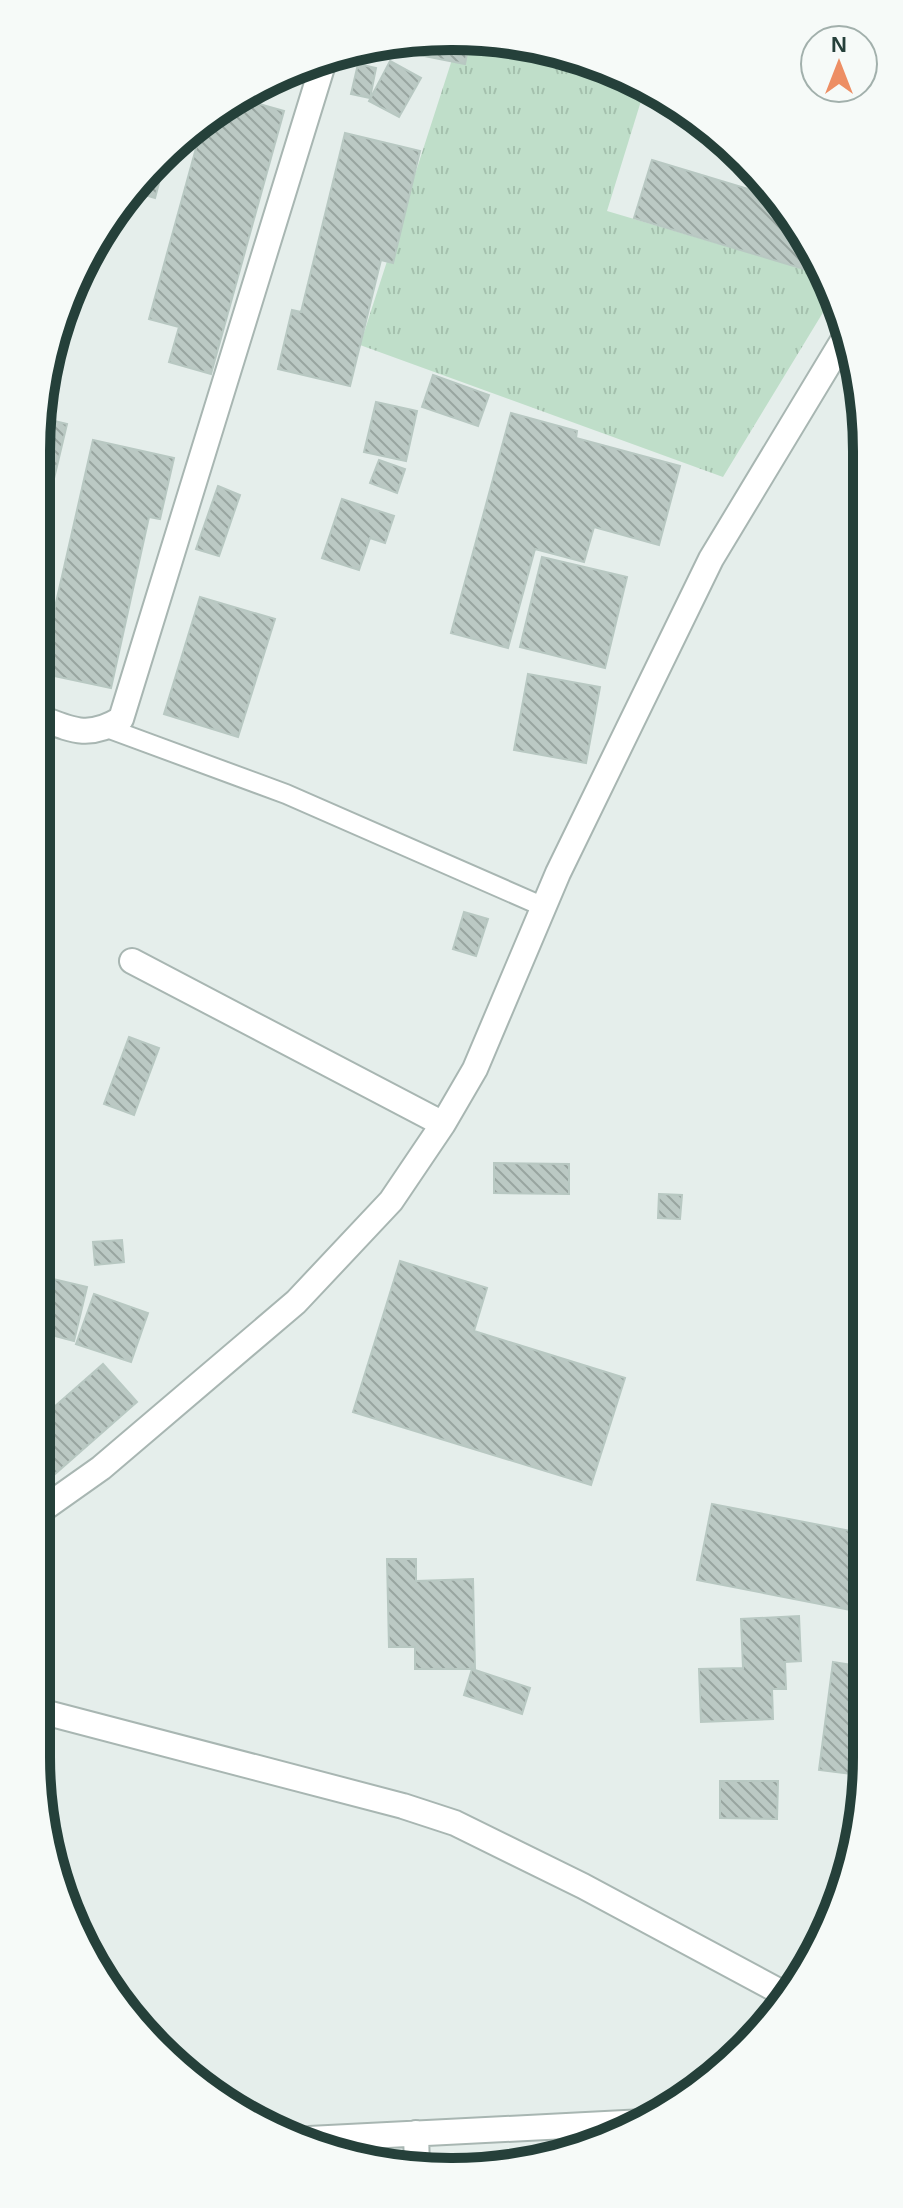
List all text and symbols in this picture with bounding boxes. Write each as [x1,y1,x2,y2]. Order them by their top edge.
north arrow [799,24,879,104]
text: N [831,32,847,57]

